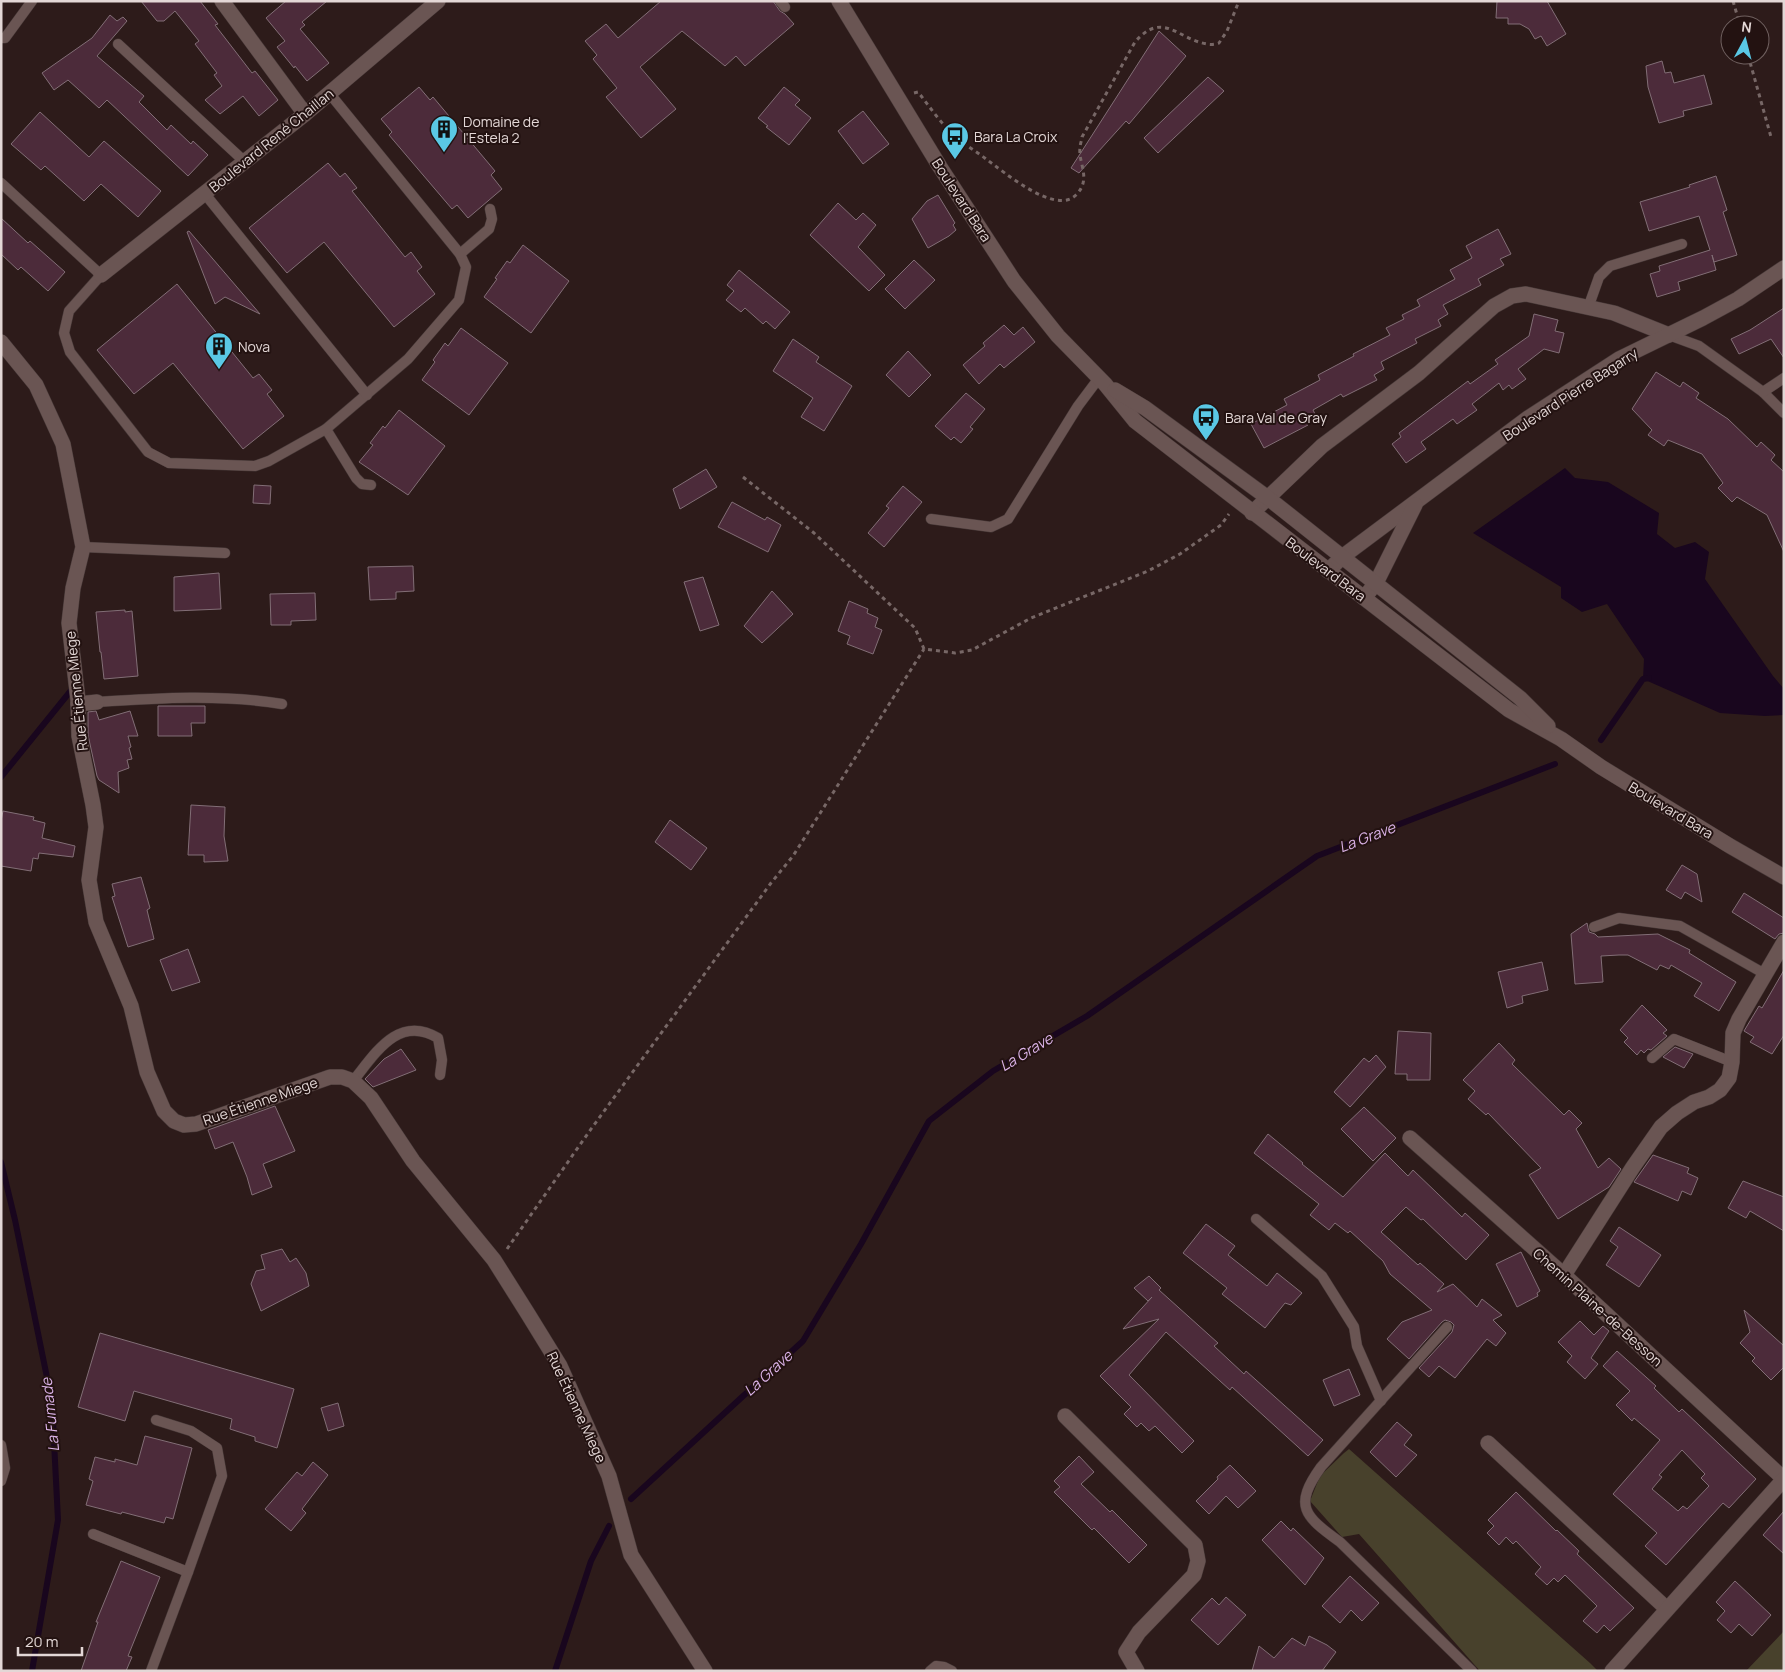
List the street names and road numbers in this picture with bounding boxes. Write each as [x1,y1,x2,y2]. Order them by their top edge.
street label: Boulevard René Chaillan [205,84,337,196]
street label: Boulevard Bara [928,155,996,245]
street label: Boulevard Pierre Bagarry [1499,343,1642,445]
street label: Boulevard Bara [1282,533,1370,605]
street label: Rue Étienne Miege [60,630,92,752]
street label: Boulevard Bara [1625,777,1717,843]
street label: Rue Étienne Miege [200,1072,320,1130]
street label: Chemin Plaine-de-Besson [1529,1244,1667,1370]
street label: Rue Étienne Miege [543,1349,611,1465]

